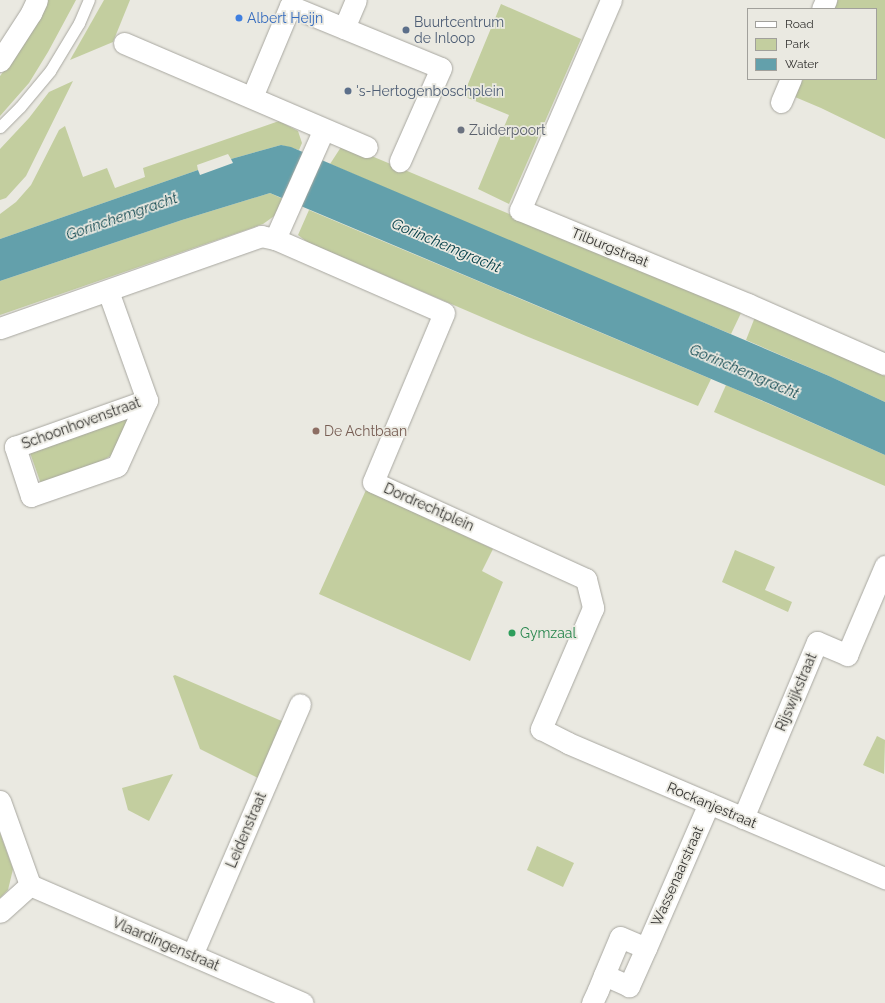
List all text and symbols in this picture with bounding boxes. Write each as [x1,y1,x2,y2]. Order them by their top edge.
legend [747,8,877,80]
place label: Albert Heijn [247,10,323,26]
marker: Albert Heijn [234,13,244,23]
place label: Buurtcentrum de Inloop [414,14,504,46]
text: Road [785,17,814,31]
marker: Buurtcentrum de Inloop [401,25,411,35]
text: Park [785,37,810,51]
text: Water [785,57,819,71]
place label: 's-Hertogenboschplein [356,83,504,99]
marker: 's-Hertogenboschplein [343,86,353,96]
place label: Zuiderpoort [469,122,546,138]
marker: Zuiderpoort [456,125,466,135]
water label: Gorinchemgracht [64,189,180,245]
water label: Gorinchemgracht [389,215,503,277]
street label: Tilburgstraat [569,224,651,270]
water label: Gorinchemgracht [687,341,801,403]
street label: Schoonhovenstraat [19,394,143,452]
place label: De Achtbaan [324,423,408,439]
marker: De Achtbaan [311,426,321,436]
street label: Dordrechtplein [381,480,477,534]
place label: Gymzaal [520,625,576,641]
marker: Gymzaal [507,628,517,638]
street label: Rijswijkstraat [772,650,820,734]
street label: Rockanjestraat [665,779,759,831]
street label: Leidenstraat [223,790,269,870]
street label: Wassenaarstraat [647,823,707,929]
street label: Vlaardingenstraat [110,914,222,974]

